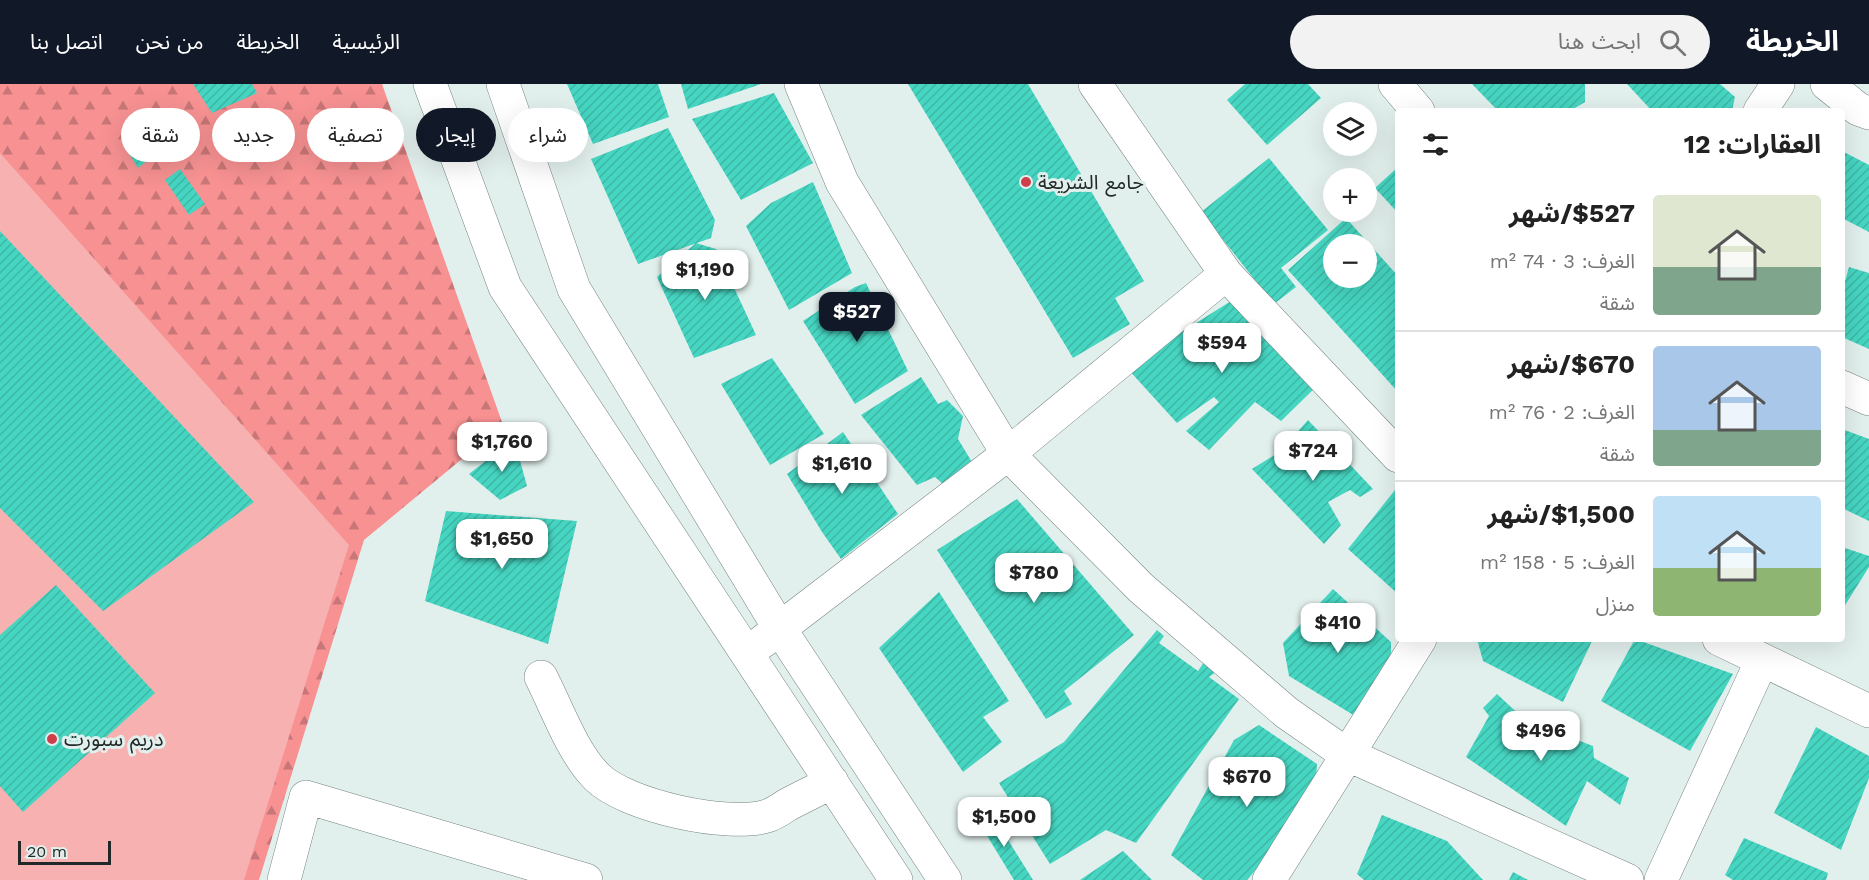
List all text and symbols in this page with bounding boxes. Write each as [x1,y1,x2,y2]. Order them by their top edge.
search box [1290,15,1710,69]
text: الخريطة [1746,25,1839,58]
icon: search [1656,26,1689,59]
text: اتصل بنا [30,29,103,54]
text: من نحن [136,29,204,54]
text: الخريطة [237,29,299,54]
text: الرئيسية [332,29,400,54]
text: ابحث هنا [1558,29,1641,54]
map controls [1323,102,1377,288]
button: layers [1323,102,1377,156]
chip: شقة [121,108,200,162]
chip: جديد [212,108,295,162]
chip: تصفية [307,108,404,162]
chip: إيجار [416,108,496,162]
chip: شراء [508,108,588,162]
icon: filters [1419,128,1452,161]
text: العقارات: 12 [1684,129,1821,159]
button: + [1323,168,1377,222]
place label: جامع الشريعة [1038,170,1144,197]
marker: جامع الشريعة [1019,175,1033,189]
text: $527/شهر [1509,198,1635,228]
icon: home [1701,219,1773,291]
button: − [1323,234,1377,288]
text: الغرف: 3 · 74 m² [1490,249,1635,273]
pin: $1,190 [656,250,754,301]
text: $1,190 [675,257,735,281]
text: شقة [1600,291,1635,315]
pin: $527 [821,292,893,343]
text: $527 [833,299,881,323]
pin: $594 [1186,323,1258,374]
text: $594 [1197,330,1247,354]
text: $670/شهر [1508,349,1635,379]
icon: home [1701,370,1773,442]
text: الغرف: 2 · 76 m² [1489,400,1635,424]
pin: $1,760 [453,422,551,473]
text: $1,760 [471,429,533,453]
pin: $724 [1277,431,1349,482]
text: $724 [1288,438,1338,462]
text: شقة [1600,442,1635,466]
pin: $1,610 [793,444,891,495]
text: $1,610 [812,451,872,475]
text: $1,500/شهر [1488,499,1635,529]
pin: $1,650 [453,519,551,570]
icon: home [1701,520,1773,592]
text: $1,650 [470,526,534,550]
text: الغرف: 5 · 158 m² [1480,550,1635,574]
pin: $780 [998,553,1070,604]
text: $780 [1009,560,1059,584]
text: منزل [1596,592,1635,616]
pin: $410 [1302,603,1374,654]
text: $410 [1315,610,1361,634]
pin: $496 [1505,711,1577,762]
text: $496 [1516,718,1566,742]
place label: دريم سبورت [64,727,164,754]
marker: دريم سبورت [45,732,59,746]
pin: $670 [1211,757,1283,808]
text: $670 [1222,764,1272,788]
pin: $1,500 [955,797,1053,848]
text: $1,500 [972,804,1036,828]
scale bar [18,838,111,866]
text: 20 m [27,842,67,861]

